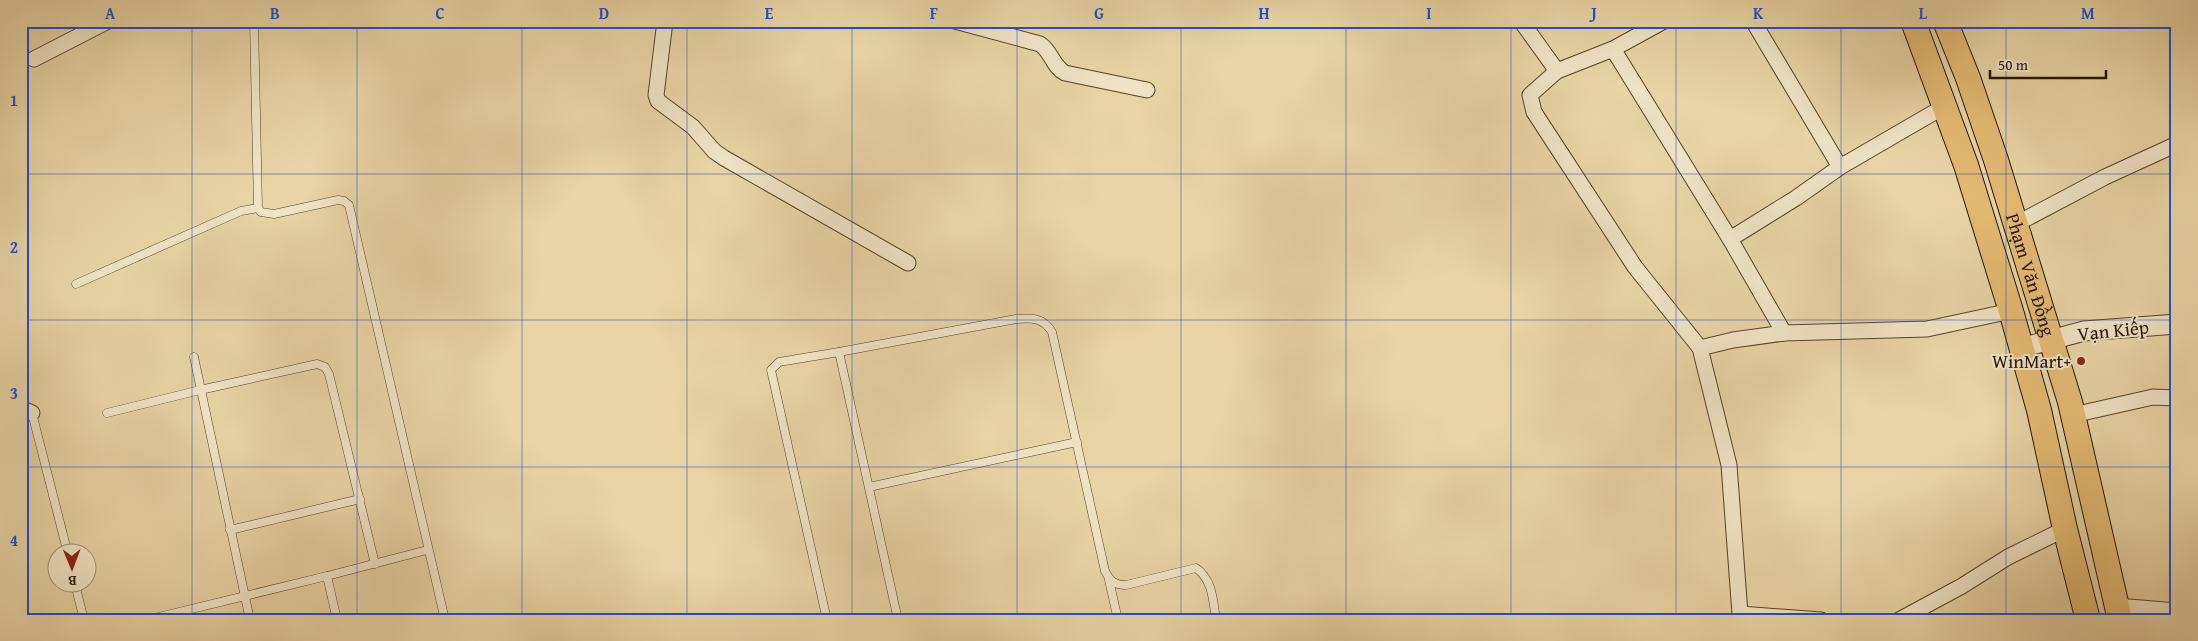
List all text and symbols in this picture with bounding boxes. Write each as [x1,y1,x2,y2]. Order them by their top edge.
text: A [105,1,116,25]
text: B [270,1,280,25]
text: C [435,1,445,25]
text: D [599,1,609,25]
text: E [765,1,774,25]
text: F [930,1,938,25]
text: G [1094,1,1104,25]
text: H [1258,1,1270,25]
text: I [1426,1,1432,25]
text: J [1588,1,1597,25]
text: K [1753,1,1764,25]
text: L [1919,1,1928,25]
text: M [2081,1,2095,25]
scale bar [1990,48,2107,80]
text: 50 m [1998,54,2029,75]
text: 1 [10,88,18,112]
street label: Phạm Văn Đồng [1999,210,2063,340]
text: 2 [10,235,18,259]
street label: Vạn Kiếp [2076,312,2150,348]
place label: WinMart+ [1992,347,2071,375]
marker: WinMart+ [2075,355,2087,367]
text: 3 [10,381,18,405]
text: 4 [10,528,18,552]
north arrow [48,544,98,594]
text: B [68,571,77,591]

